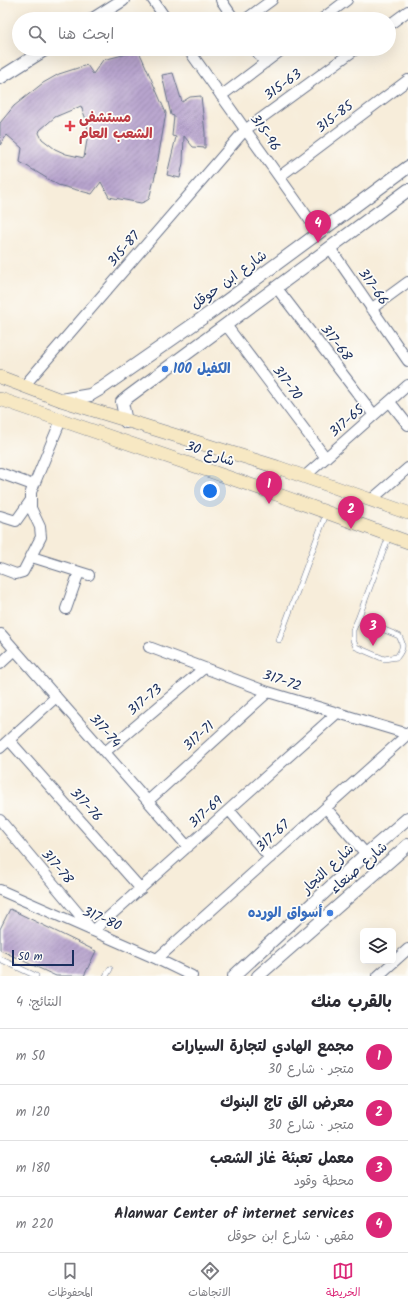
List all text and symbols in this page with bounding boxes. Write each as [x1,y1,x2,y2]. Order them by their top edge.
search box [12,12,396,56]
icon: search [26,23,48,45]
text: ابحث هنا [58,23,114,47]
street label: 315-63 [259,64,307,106]
street label: 315-85 [311,95,360,139]
place label: مستشفى الشعب العام [79,107,153,145]
street label: 315-96 [244,110,286,156]
marker: مستشفى الشعب العام [64,120,76,132]
pin: 4 [305,210,331,243]
street label: 315-87 [102,226,146,272]
street label: شارع ابن حوقل [186,245,272,315]
street label: 317-66 [352,264,394,310]
street label: 317-68 [315,320,358,367]
place label: الكفيل 100 [173,358,231,380]
street label: 317-70 [267,361,307,405]
marker: الكفيل 100 [160,364,170,374]
street label: 317-65 [324,398,371,443]
street label: شارع 30 [182,435,238,473]
pin: 1 [256,471,282,504]
your location [200,481,220,501]
pin: 2 [338,496,364,529]
pin: 3 [360,613,386,646]
street label: 317-72 [260,664,304,698]
street label: 317-73 [123,679,167,721]
street label: 317-74 [84,709,126,753]
street label: 317-71 [178,716,220,756]
street label: 317-76 [65,783,107,827]
street label: 317-69 [184,790,228,834]
street label: 317-67 [251,814,295,857]
street label: شارع صنعاء [325,837,393,899]
street label: شارع التجار [296,839,360,900]
street label: 317-78 [36,845,79,890]
street label: 317-80 [79,901,125,937]
place label: أسواق الورده [248,902,322,924]
marker: أسواق الورده [325,908,335,918]
map controls [360,928,396,964]
button: layers [360,928,396,964]
scale bar [12,948,74,967]
text: 50 m [18,948,43,966]
text: بالقرب منك [311,989,392,1016]
text: النتائج: 4 [16,992,62,1013]
text: مجمع الهادي لتجارة السيارات [172,1035,354,1059]
text: 50 m [16,1046,45,1067]
text: 1 [377,1046,381,1067]
text: متجر · شارع 30 [268,1059,354,1080]
text: معرض الق تاج البنوك [220,1091,354,1115]
text: 120 m [16,1102,50,1123]
text: 2 [375,1102,383,1123]
text: متجر · شارع 30 [268,1115,354,1136]
text: معمل تعبئة غاز الشعب [210,1147,354,1171]
text: 180 m [16,1158,50,1179]
text: 3 [375,1158,383,1179]
text: محطة وقود [294,1171,354,1192]
text: Alanwar Center of internet services [114,1202,354,1226]
text: 220 m [16,1214,53,1235]
text: 4 [375,1214,383,1235]
text: مقهى · شارع ابن حوقل [227,1226,354,1247]
tab: المحفوظات [48,1260,93,1302]
tab: الاتجاهات [188,1260,231,1302]
tab: الخريطة [326,1260,360,1302]

